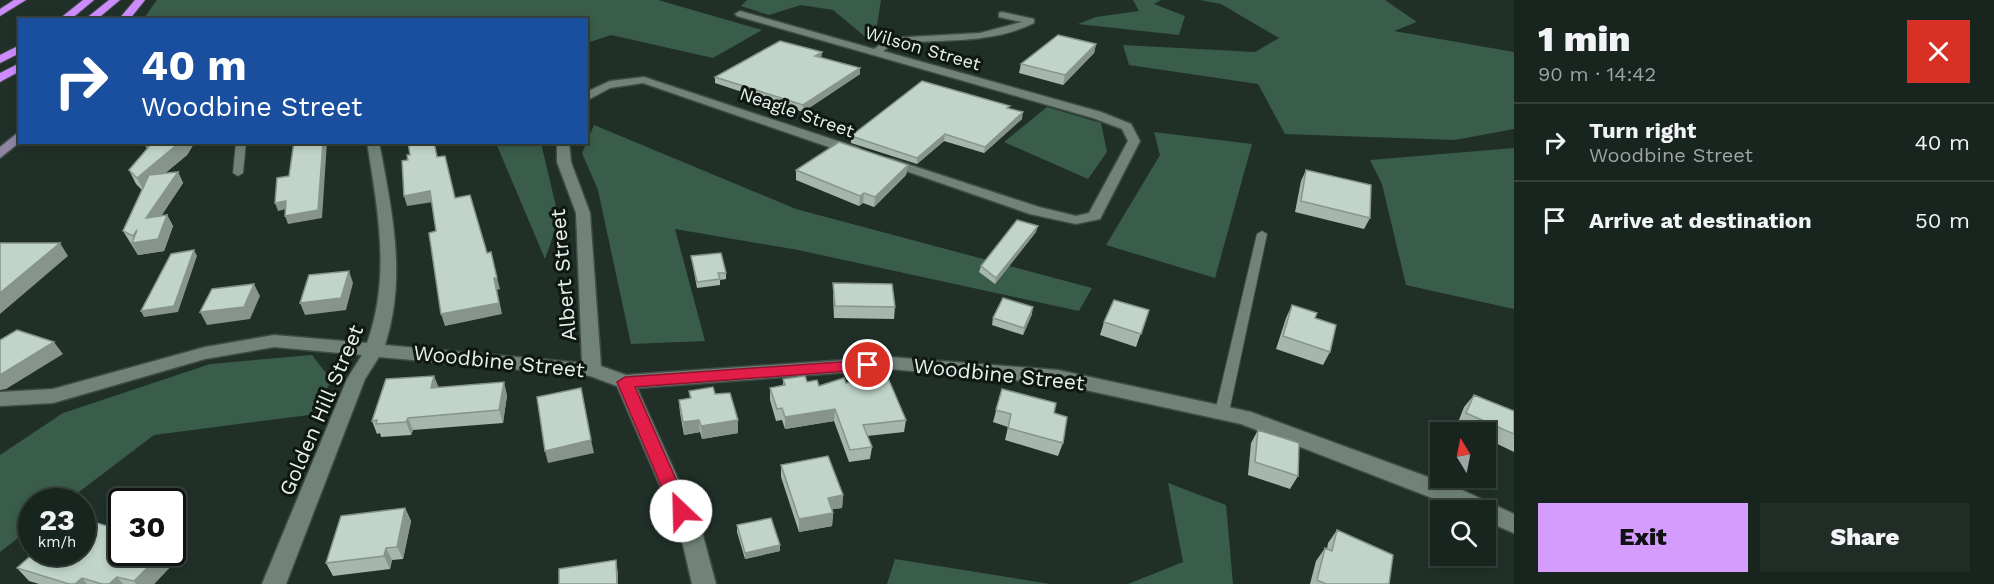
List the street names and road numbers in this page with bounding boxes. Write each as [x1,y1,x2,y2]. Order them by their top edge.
street label: Wilson Street [863,21,984,75]
street label: Neagle Street [737,83,857,142]
street label: Albert Street [545,208,581,342]
street label: Golden Hill Street [274,321,368,499]
street label: Woodbine Street [412,340,586,382]
street label: Woodbine Street [912,353,1086,395]

